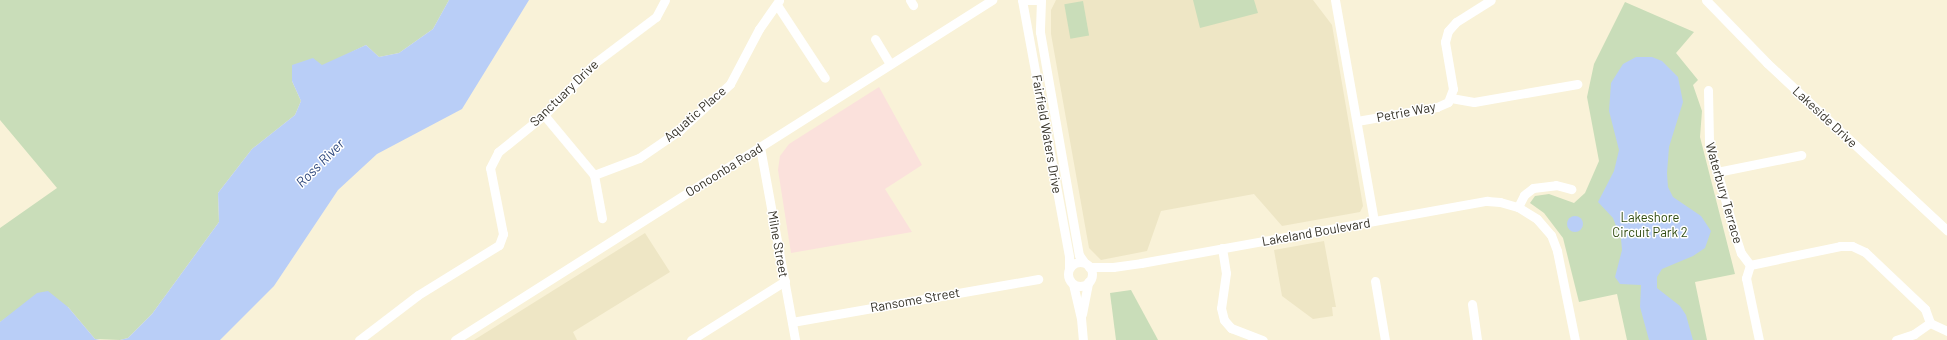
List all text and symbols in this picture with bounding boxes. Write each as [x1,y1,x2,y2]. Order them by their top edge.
street label: Sanctuary Drive [527,57,601,129]
street label: Fairfield Waters Drive [1029,73,1065,195]
street label: Aquatic Place [661,83,729,145]
street label: Lakeside Drive [1790,83,1860,151]
street label: Petrie Way [1375,99,1437,125]
water label: Ross River [292,135,348,191]
street label: Oonoonba Road [682,140,766,200]
street label: Waterbury Terrace [1702,141,1746,245]
street label: Milne Street [764,209,792,279]
park label: Lakeshore Circuit Park 2 [1612,210,1688,241]
street label: Lakeland Boulevard [1261,215,1371,249]
street label: Ransome Street [869,284,961,316]

